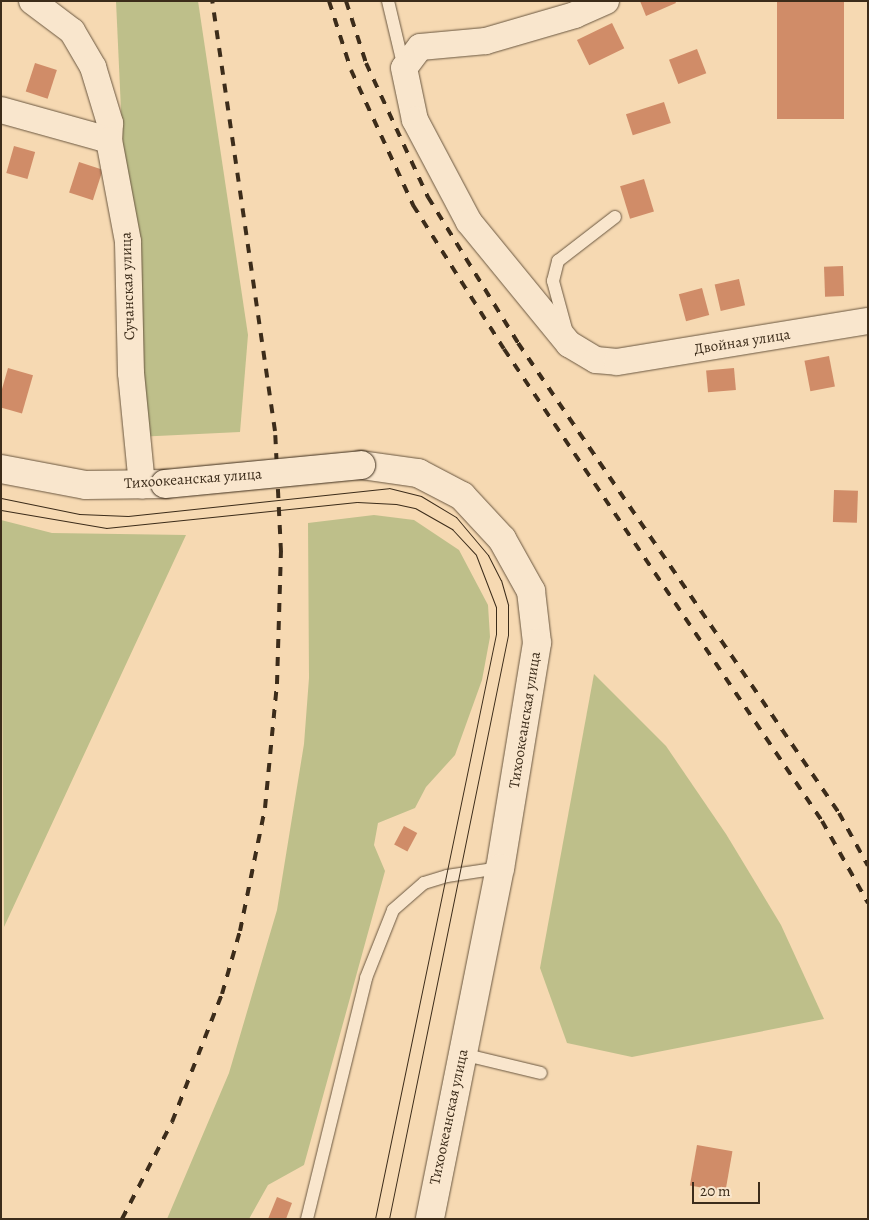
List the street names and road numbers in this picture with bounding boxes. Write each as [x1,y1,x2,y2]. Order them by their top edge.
street label: Сучанская улица [117,232,139,340]
street label: Двойная улица [693,326,791,358]
street label: Тихоокеанская улица [123,465,263,493]
street label: Тихоокеанская улица [505,650,545,790]
street label: Тихоокеанская улица [426,1048,472,1186]

